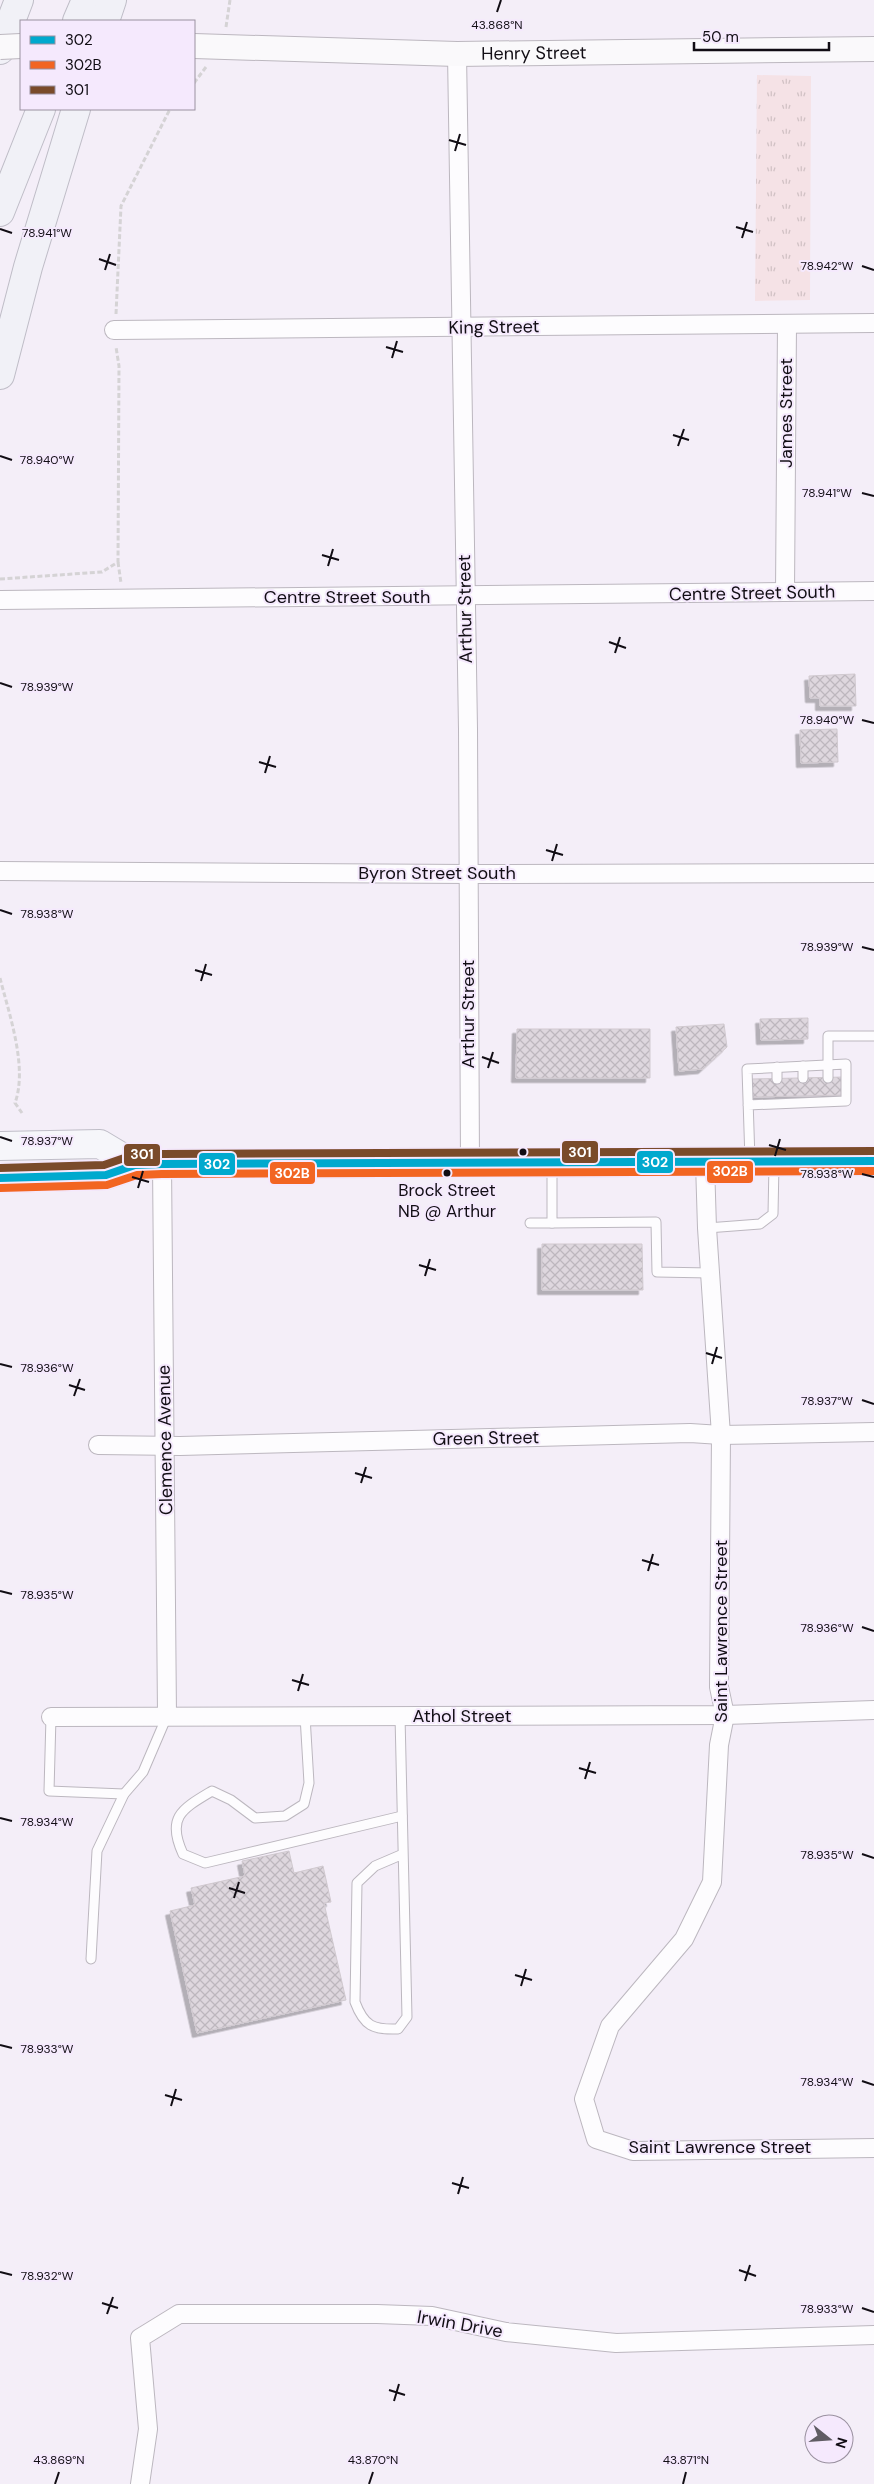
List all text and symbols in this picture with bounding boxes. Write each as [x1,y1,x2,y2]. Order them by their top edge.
text: 43.868°N [471,17,523,33]
legend [20,20,195,110]
scale bar [694,20,829,52]
text: 50 m [702,27,739,47]
text: 302 [65,30,93,50]
street label: Henry Street [481,40,587,66]
text: 302B [65,55,102,75]
text: 301 [65,80,89,100]
text: 78.941°W [22,225,72,241]
text: 78.942°W [801,258,854,274]
street label: King Street [448,314,540,340]
street label: James Street [774,358,798,468]
text: 78.940°W [20,452,75,468]
text: 78.941°W [802,485,852,501]
street label: Arthur Street [452,554,478,664]
street label: Centre Street South [669,580,835,606]
street label: Centre Street South [264,585,430,609]
text: 78.939°W [21,679,74,695]
text: 78.940°W [800,712,855,728]
street label: Byron Street South [358,861,516,885]
text: 78.938°W [21,906,74,922]
text: 78.939°W [801,939,854,955]
street label: Arthur Street [456,960,480,1068]
text: 78.937°W [21,1133,73,1149]
line badge: 301 [561,1140,599,1164]
line badge: 301 [123,1143,161,1167]
text: 301 [568,1143,592,1161]
text: 301 [130,1145,154,1163]
unlabelled marker [518,1147,528,1157]
line badge: 302 [636,1150,674,1174]
line badge: 302 [198,1152,236,1176]
text: 302 [642,1153,668,1171]
text: 302 [204,1155,230,1173]
line badge: 302B [706,1160,754,1184]
line badge: 302B [269,1161,316,1185]
text: 302B [712,1162,748,1180]
text: 302B [274,1164,310,1182]
text: 78.938°W [801,1166,854,1182]
marker: Brock Street NB @ Arthur [442,1168,452,1178]
place label: Brock Street NB @ Arthur [398,1179,496,1222]
text: 78.936°W [20,1360,74,1376]
street label: Clemence Avenue [152,1365,178,1515]
text: 78.937°W [801,1393,853,1409]
street label: Green Street [433,1425,539,1451]
street label: Saint Lawrence Street [709,1540,733,1722]
text: 78.935°W [21,1587,74,1603]
text: 78.936°W [800,1620,854,1636]
street label: Athol Street [412,1704,512,1728]
text: 78.934°W [21,1814,74,1830]
text: 78.935°W [801,1847,854,1863]
text: 78.933°W [21,2041,74,2057]
text: 78.934°W [801,2074,854,2090]
street label: Saint Lawrence Street [629,2135,811,2159]
text: 78.932°W [21,2268,74,2284]
text: 78.933°W [801,2301,854,2317]
street label: Irwin Drive [415,2305,505,2343]
north arrow [804,2414,854,2464]
text: N [831,2435,852,2450]
text: 43.869°N [33,2452,85,2468]
text: 43.870°N [348,2452,398,2468]
text: 43.871°N [663,2452,709,2468]

